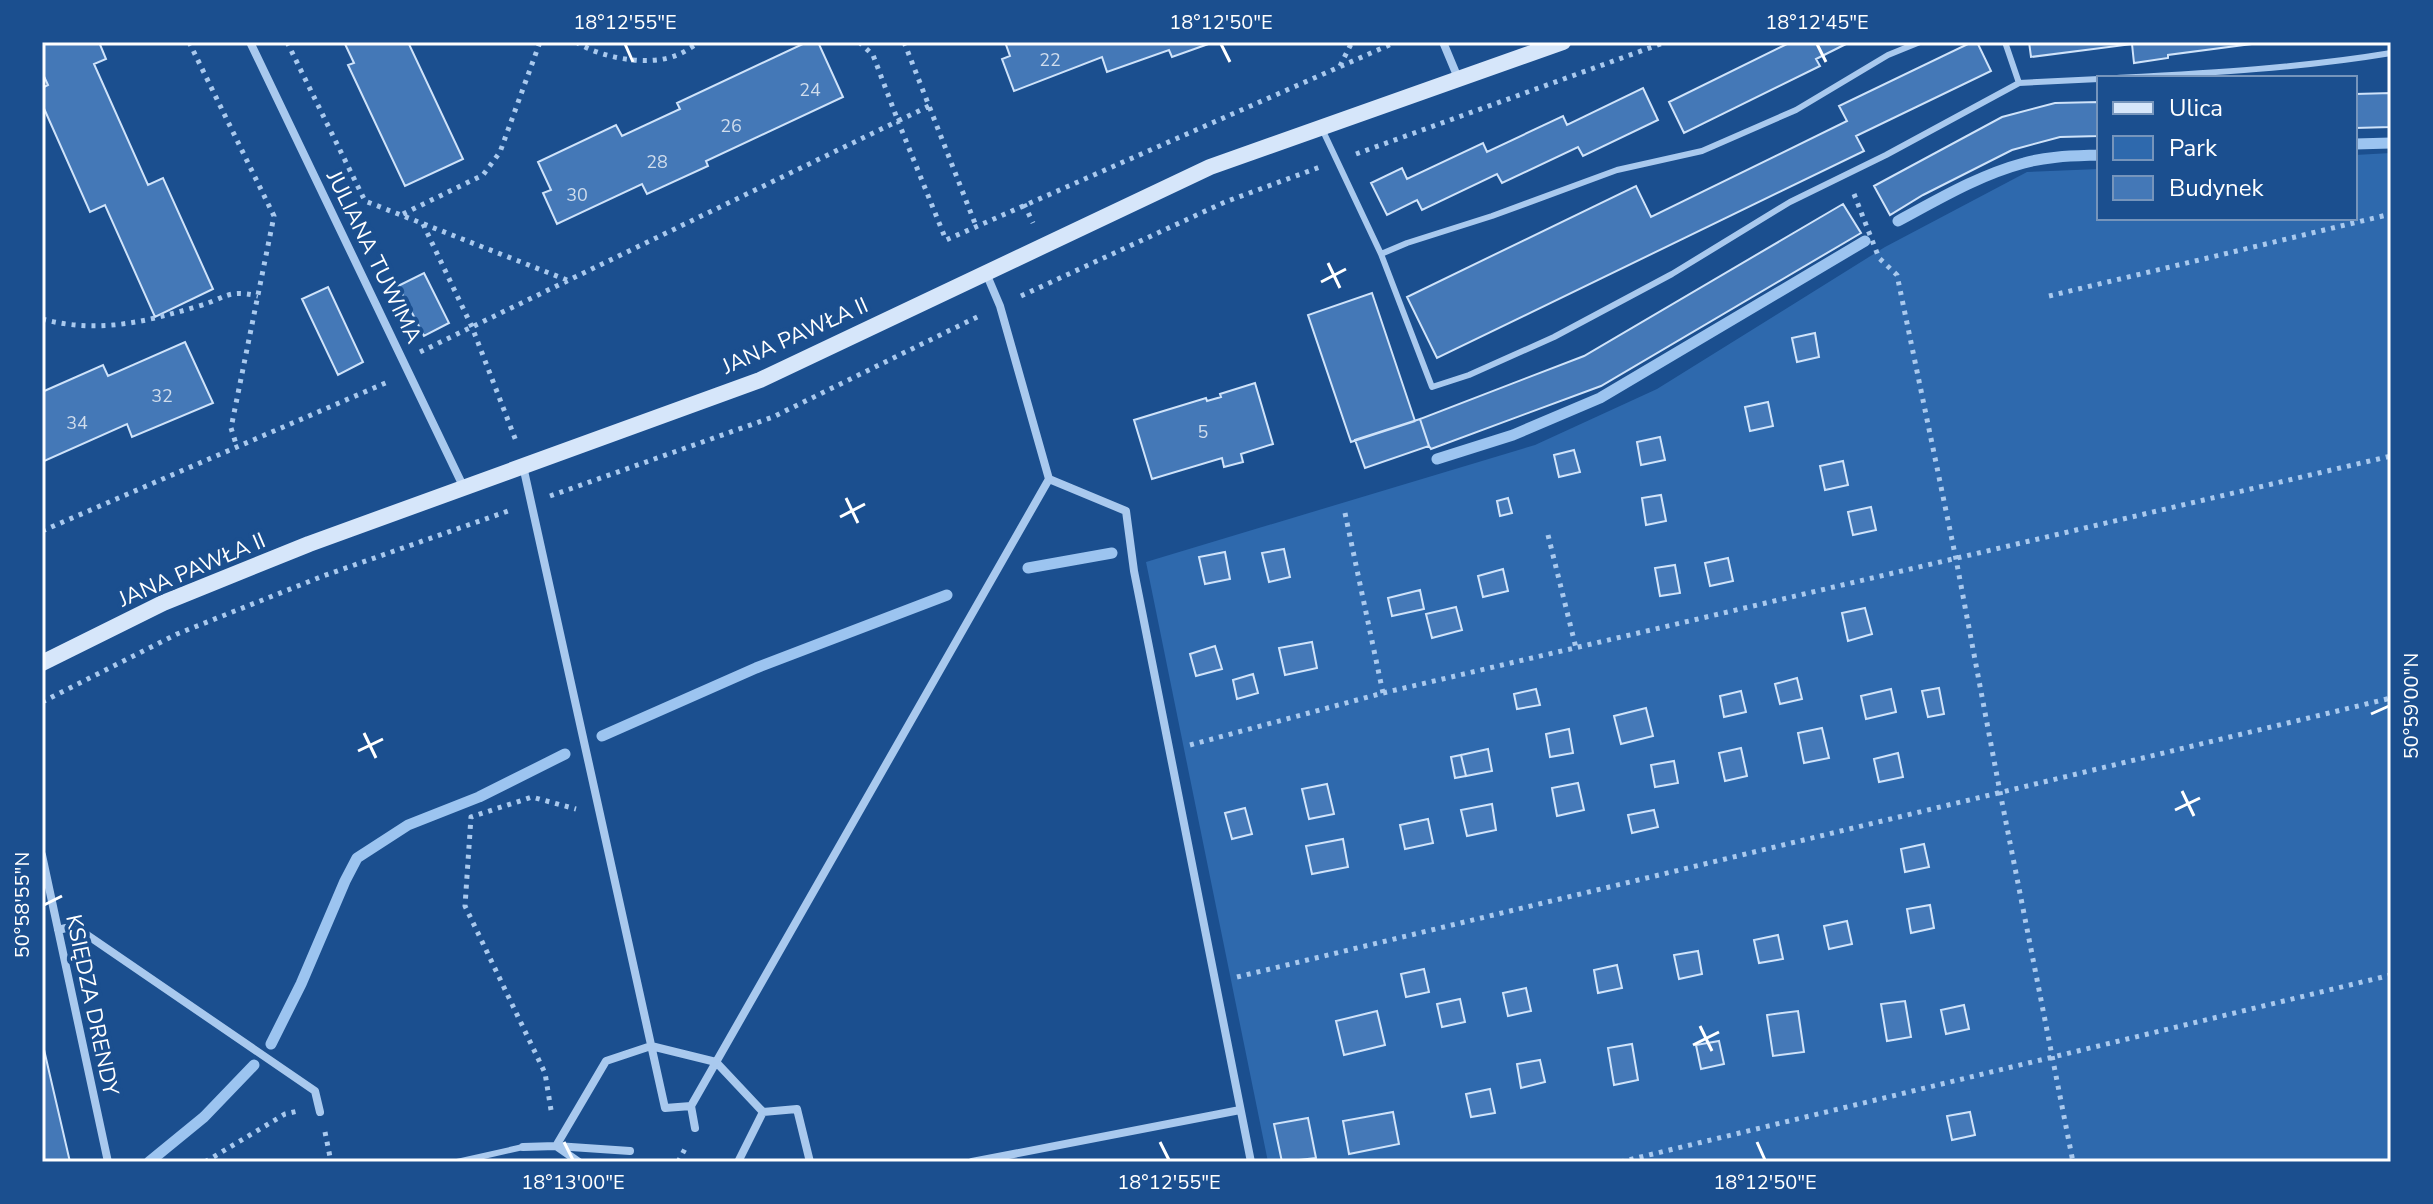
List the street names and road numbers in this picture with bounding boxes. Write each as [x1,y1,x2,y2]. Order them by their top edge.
street label: JULIANA TUWIMA [319,165,429,348]
street label: JANA PAWŁA II [716,290,873,382]
street label: JANA PAWŁA II [113,526,270,615]
street label: KSIĘDZA DRENDY [58,912,126,1099]

